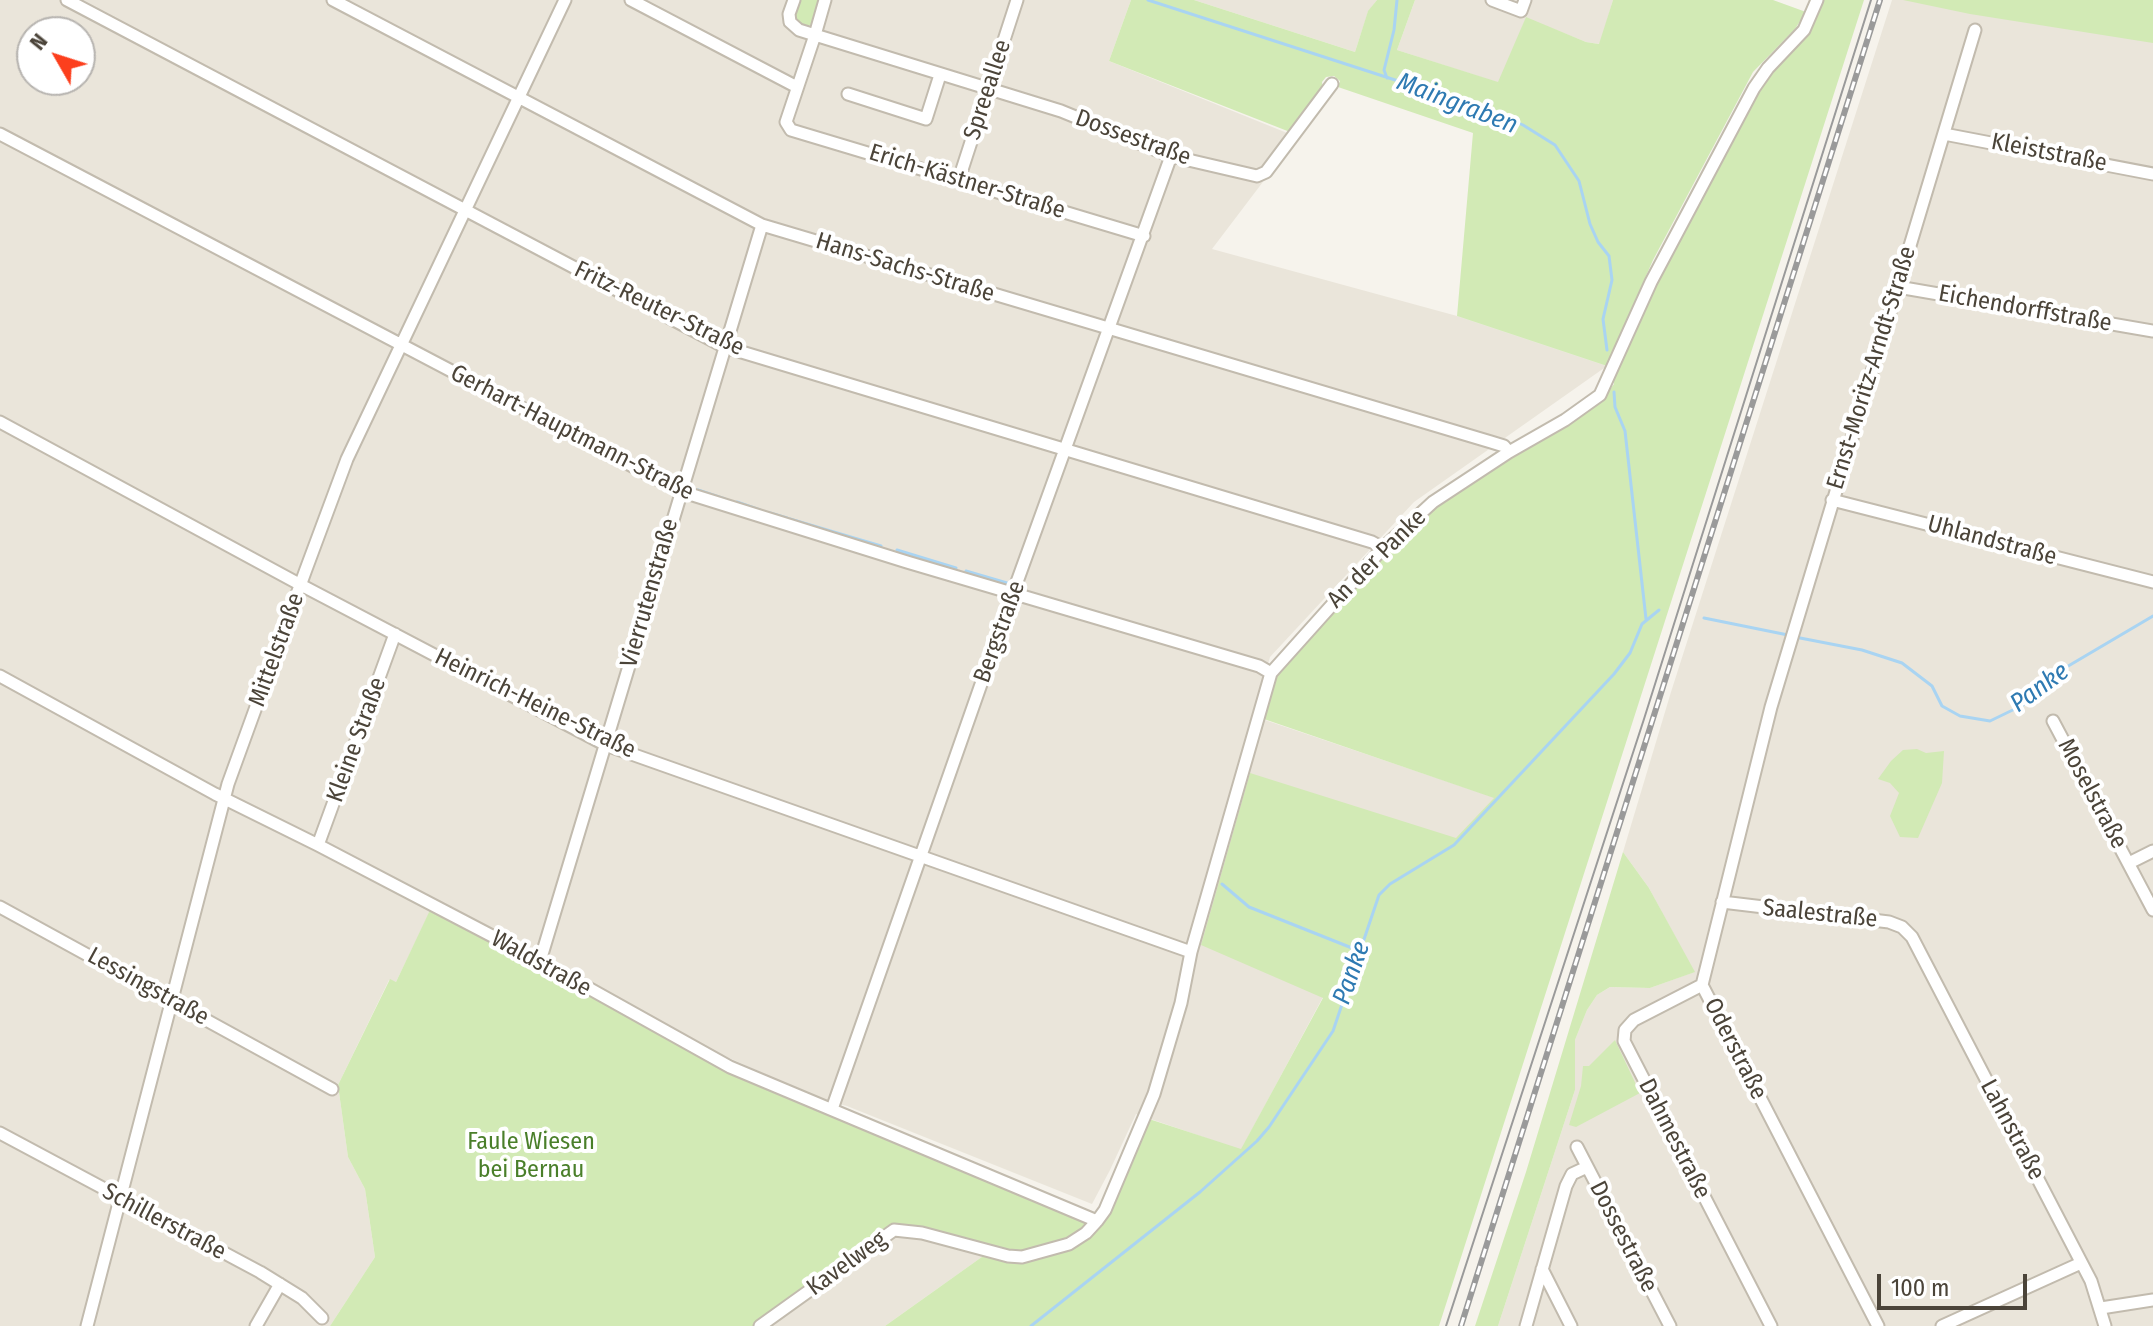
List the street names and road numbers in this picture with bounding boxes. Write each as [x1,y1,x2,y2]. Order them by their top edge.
street label: Spreeallee [958,36,1018,144]
street label: Dossestraße [1071,104,1195,172]
street label: Kleiststraße [1989,128,2109,178]
street label: Erich-Kästner-Straße [866,139,1068,225]
street label: Hans-Sachs-Straße [812,227,998,309]
street label: Ernst-Moritz-Arndt-Straße [1821,243,1923,493]
street label: Fritz-Reuter-Straße [569,255,749,363]
street label: Eichendorffstraße [1936,280,2114,338]
street label: Gerhart-Hauptmann-Straße [446,359,698,507]
street label: An der Panke [1321,503,1433,615]
street label: Uhlandstraße [1924,510,2060,572]
street label: Vierrutenstraße [615,515,685,671]
street label: Bergstraße [968,577,1032,687]
street label: Mittelstraße [243,589,311,711]
street label: Heinrich-Heine-Straße [430,643,640,765]
street label: Kleine Straße [321,674,393,806]
street label: Moselstraße [2051,734,2133,854]
street label: Saalestraße [1761,894,1879,934]
street label: Waldstraße [486,925,596,1003]
street label: Lessingstraße [82,942,214,1032]
street label: Oderstraße [1697,993,1773,1105]
street label: Dahmestraße [1632,1074,1716,1204]
street label: Lahnstraße [1974,1075,2050,1185]
street label: Schillerstraße [97,1177,231,1267]
street label: Dossestraße [1583,1177,1663,1297]
street label: Kavelweg [801,1225,893,1303]

